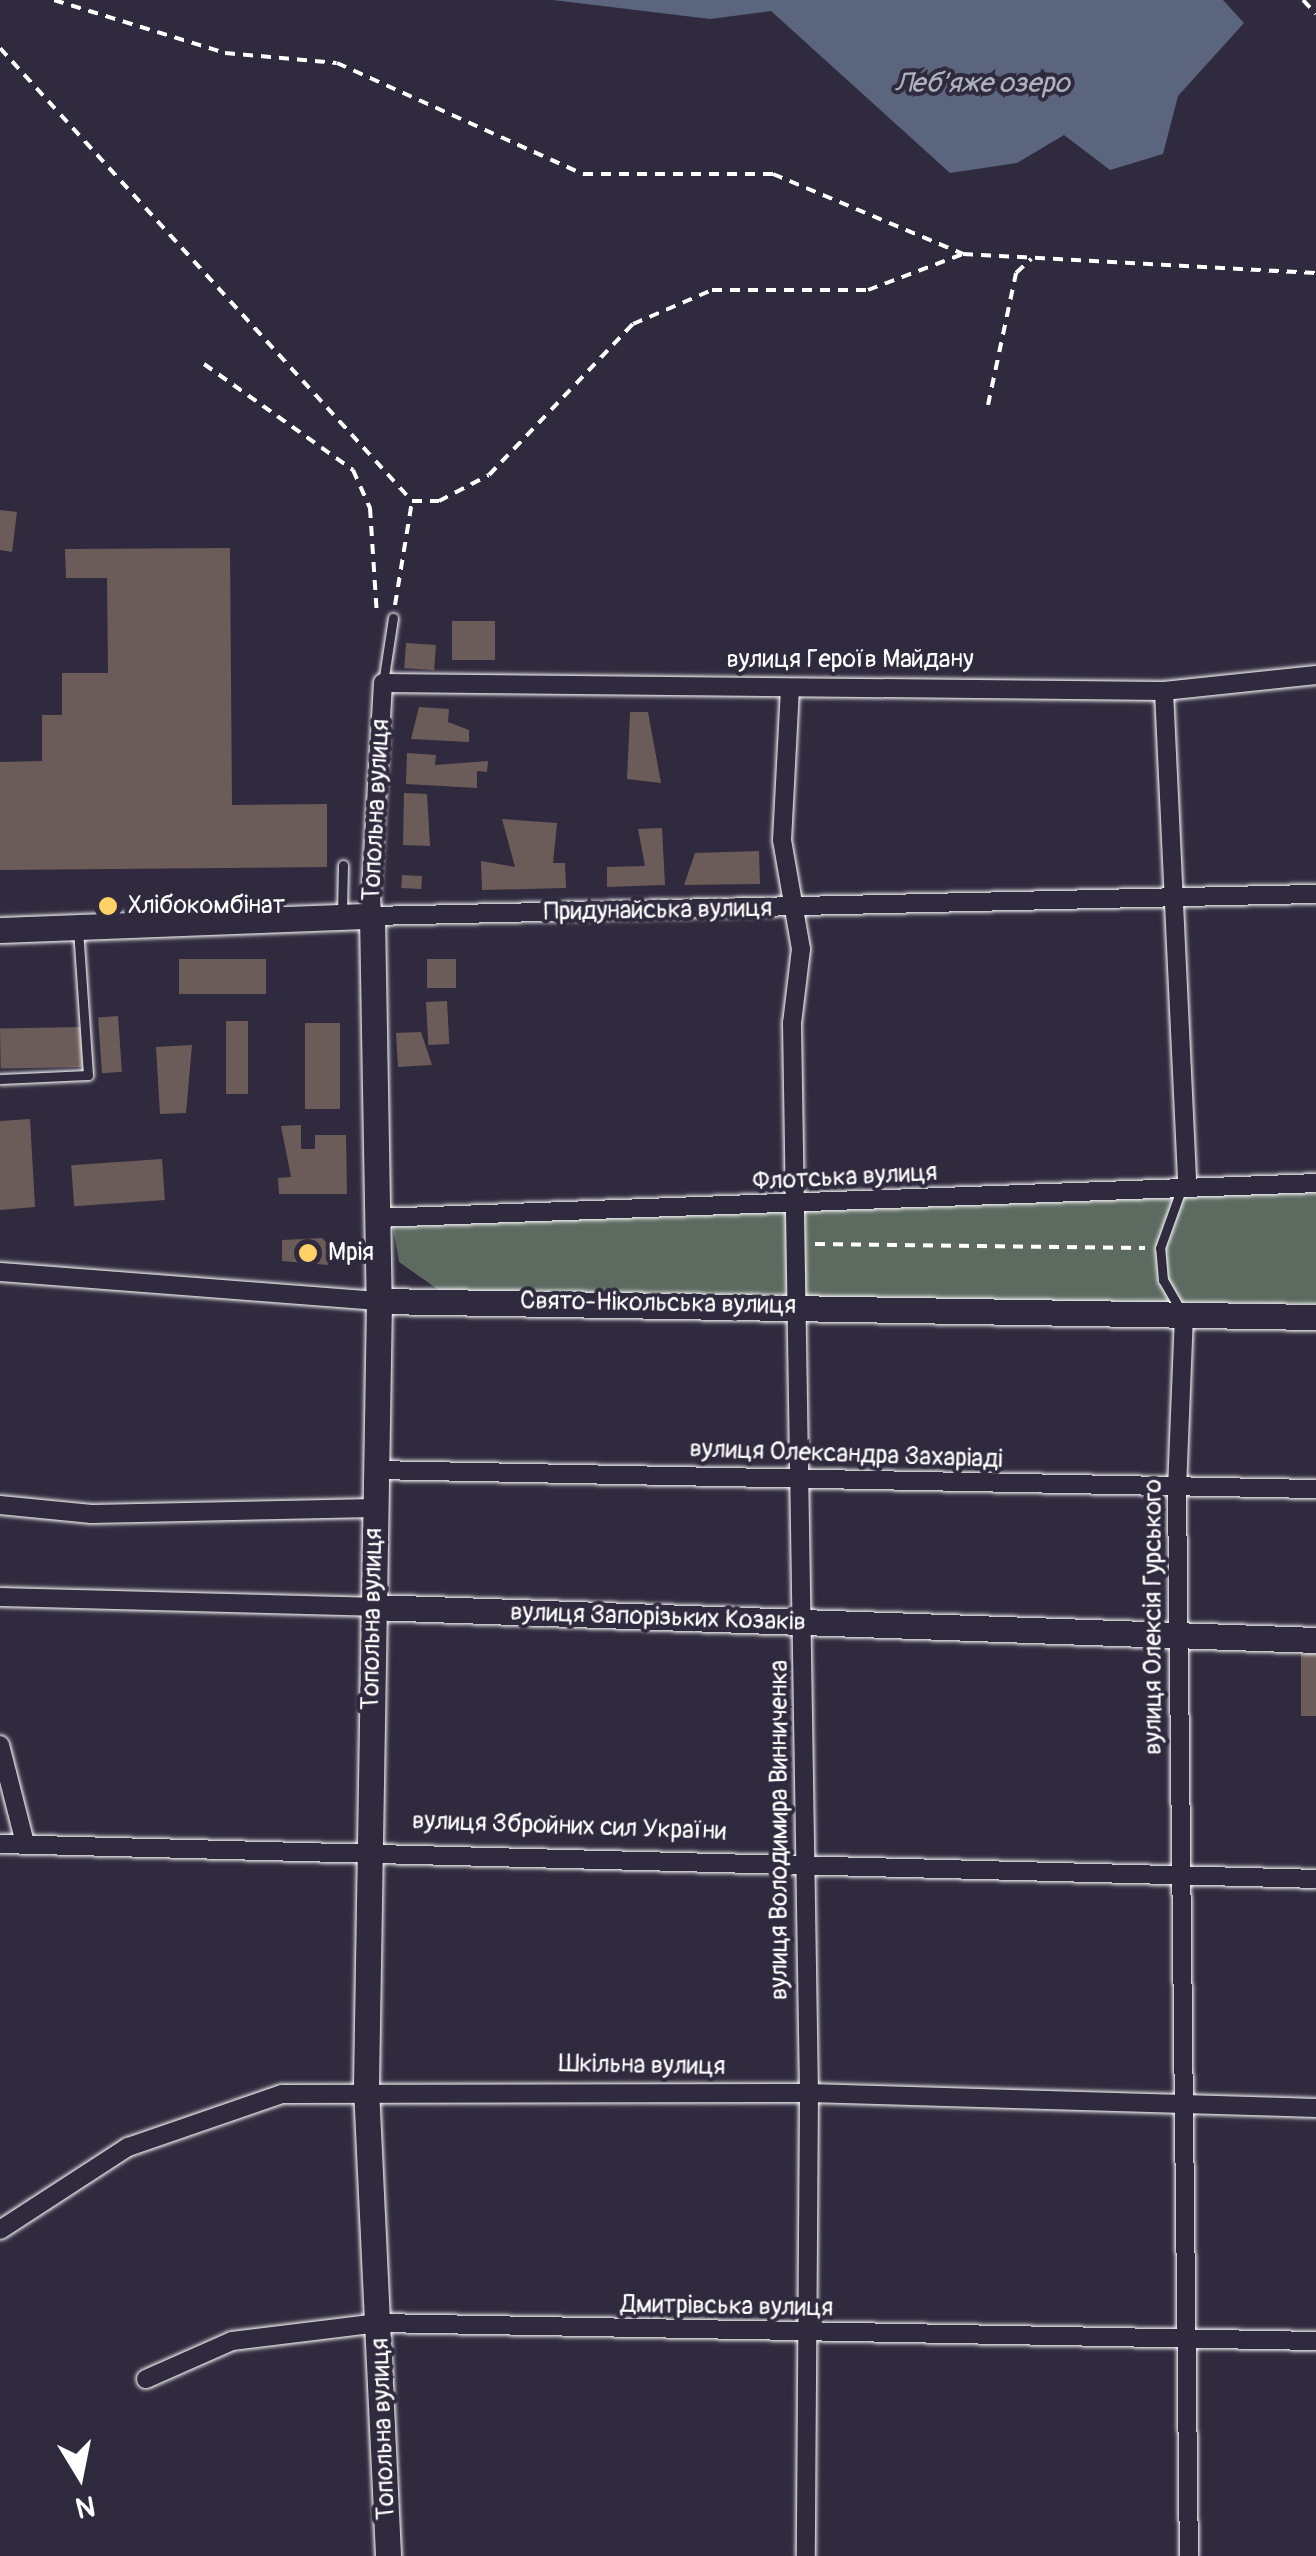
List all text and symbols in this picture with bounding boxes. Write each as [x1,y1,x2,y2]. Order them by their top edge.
water label: Леб’яже озеро [895,67,1069,101]
street label: вулиця Героїв Майдану [726,645,974,675]
street label: Топольна вулиця [357,718,397,902]
place label: Хлібокомбінат [128,891,285,921]
street label: Придунайська вулиця [543,894,773,928]
marker: Хлібокомбінат [97,895,119,917]
street label: Флотська вулиця [752,1158,938,1198]
place label: Мрія [328,1238,374,1268]
marker: Мрія [297,1242,319,1264]
street label: Свято-Нікольська вулиця [520,1287,796,1321]
street label: вулиця Олександра Захаріаді [689,1435,1003,1475]
street label: вулиця Олексія Гурського [1139,1479,1169,1755]
street label: Топольна вулиця [356,1528,390,1710]
street label: вулиця Запорізьких Козаків [510,1598,806,1638]
street label: вулиця Володимира Винниченка [765,1660,795,2000]
street label: вулиця Збройних сил України [412,1807,726,1847]
street label: Шкільна вулиця [558,2050,726,2082]
street label: Дмитрівська вулиця [621,2290,833,2324]
street label: Топольна вулиця [366,2337,402,2521]
north arrow [30,2426,130,2526]
text: N [73,2487,98,2525]

